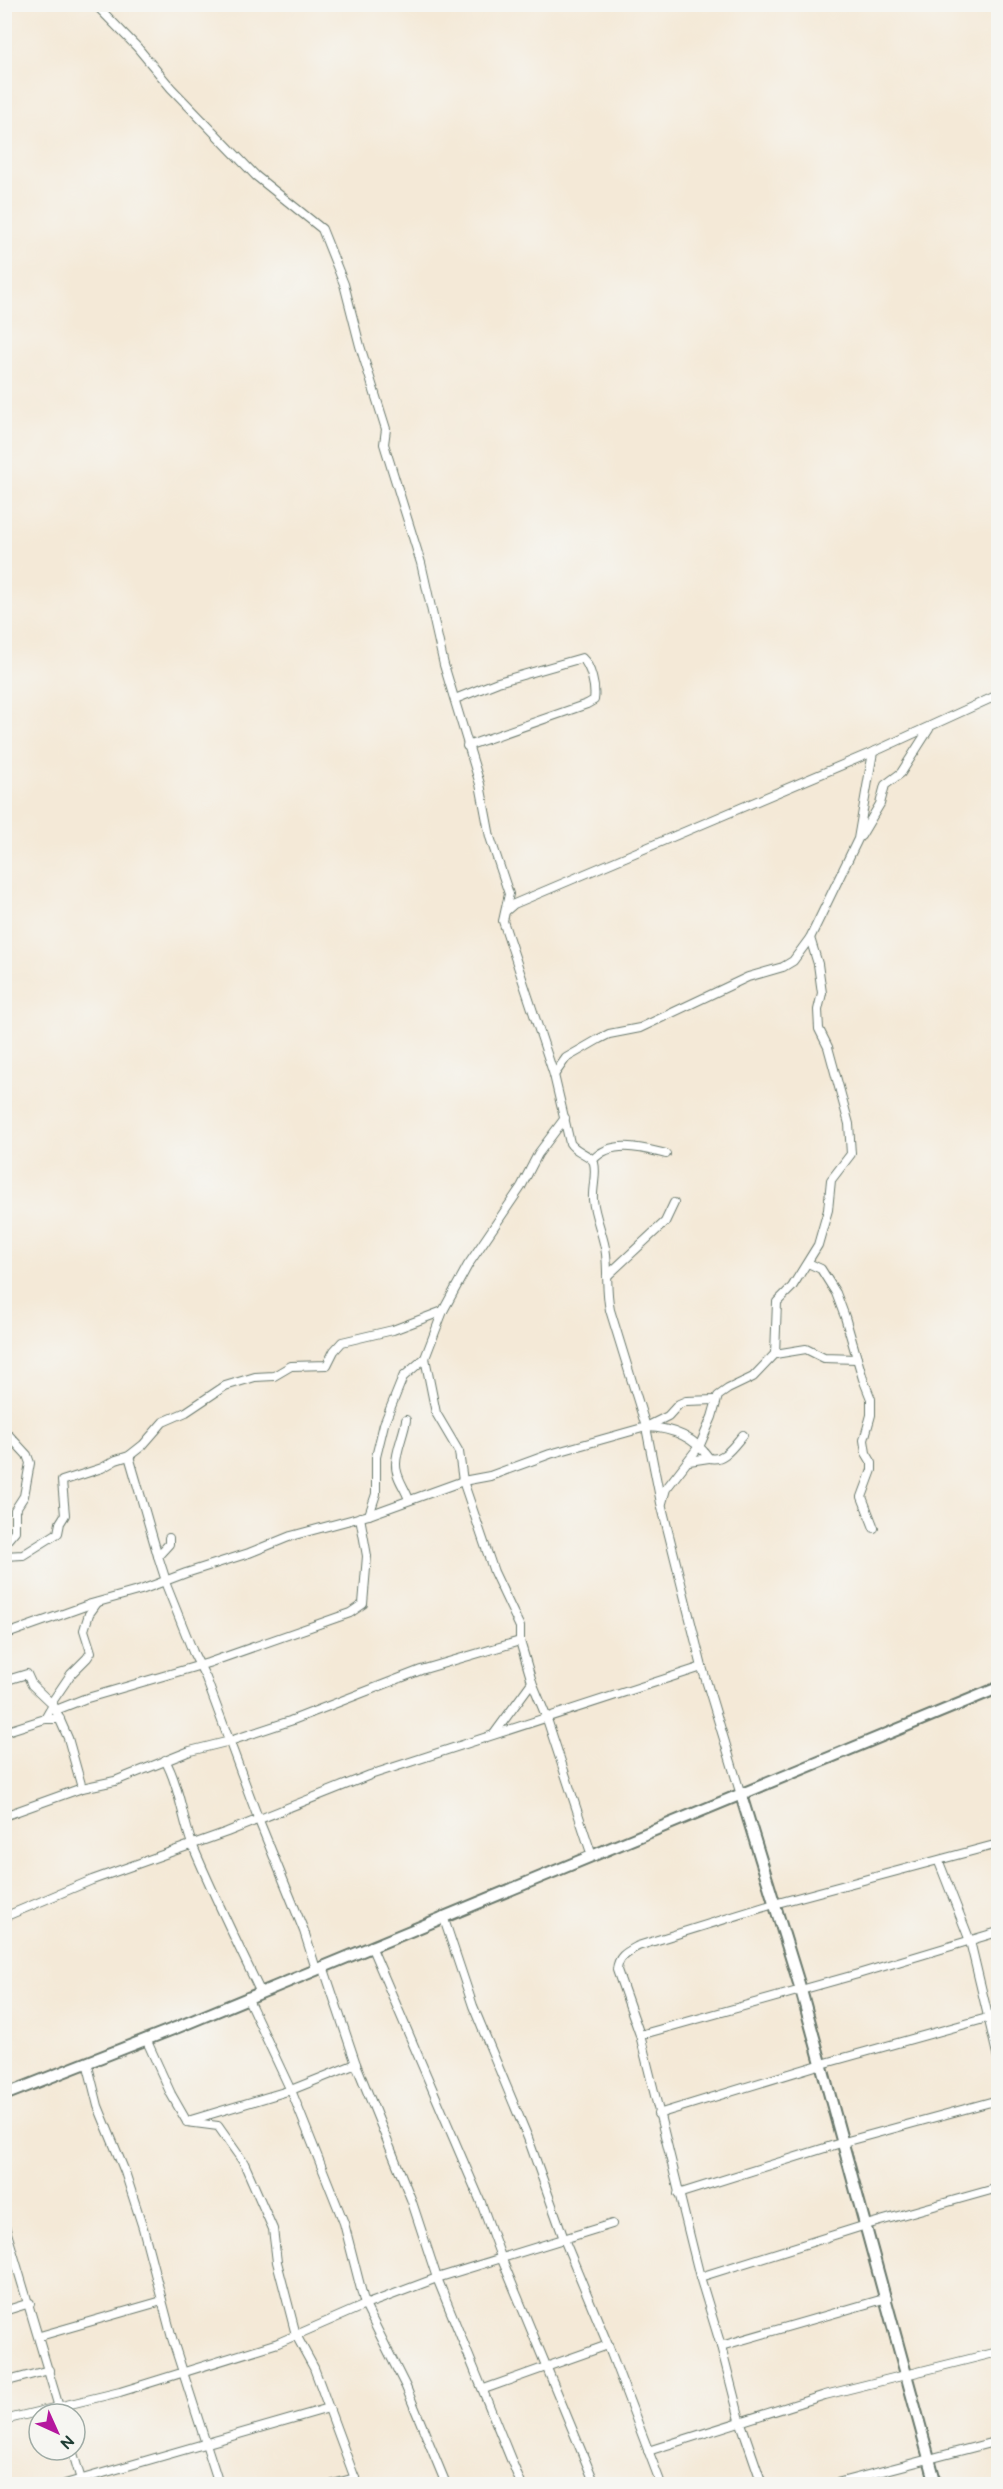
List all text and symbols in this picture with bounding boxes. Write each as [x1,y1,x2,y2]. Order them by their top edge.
north arrow [27,2402,87,2462]
text: N [56,2431,78,2453]

